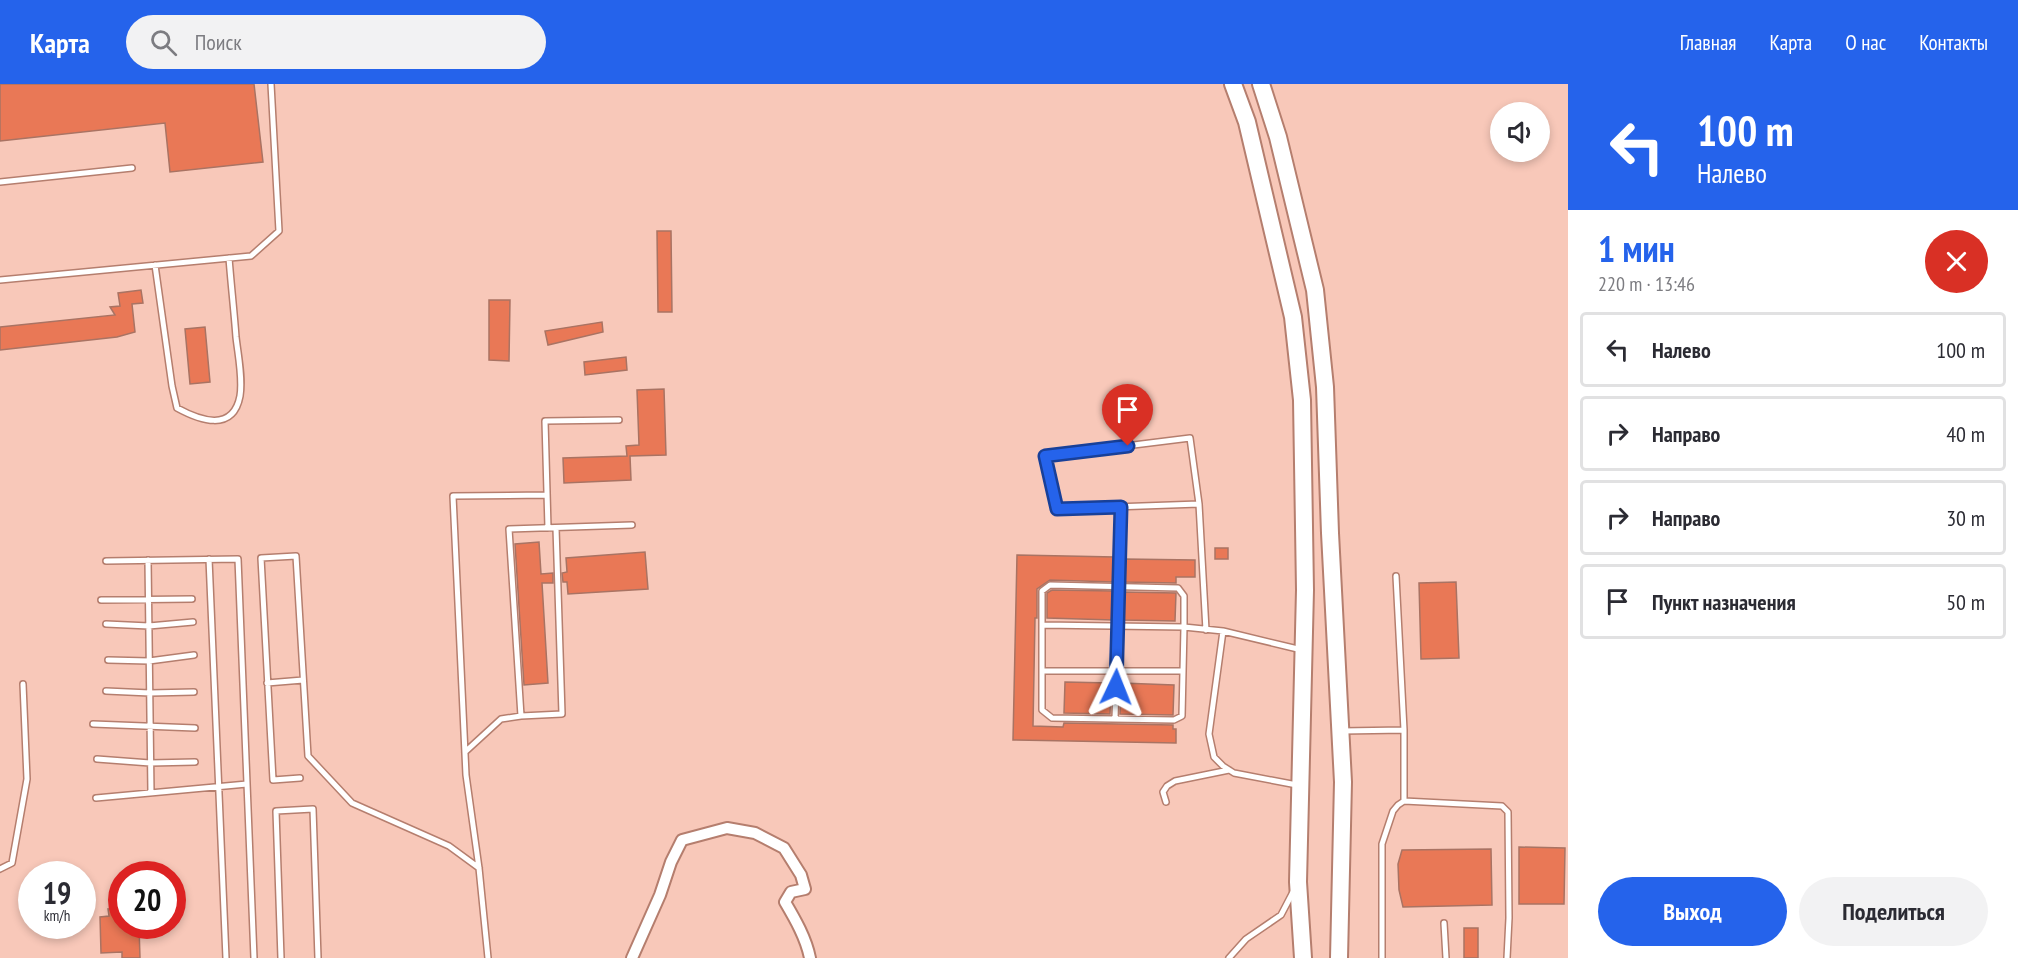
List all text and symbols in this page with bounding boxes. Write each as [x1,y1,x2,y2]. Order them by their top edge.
search box [126,15,546,69]
text: Карта [30,24,90,61]
icon: search [147,26,180,59]
text: Поиск [195,28,242,56]
text: Главная [1680,29,1736,56]
text: Карта [1769,29,1812,56]
text: О нас [1845,29,1886,56]
text: Контакты [1919,29,1988,56]
map controls [1490,102,1550,162]
button: sound [1490,102,1550,162]
text: 100 m [1697,103,1794,158]
icon: left [1598,108,1676,186]
text: Налево [1697,156,1767,190]
text: 1 мин [1598,225,1675,272]
button: close [1925,230,1988,293]
text: 220 m · 13:46 [1598,271,1695,297]
icon: left [1601,333,1634,366]
text: Налево [1652,336,1711,364]
text: 100 m [1936,336,1985,364]
pin [1102,384,1153,446]
icon: arrive [1111,393,1144,426]
icon: right [1601,417,1634,450]
text: Направо [1652,420,1720,448]
text: 40 m [1946,420,1985,448]
icon: right [1601,501,1634,534]
text: Направо [1652,504,1720,532]
text: 30 m [1946,504,1985,532]
icon: arrive [1601,585,1634,618]
text: Пункт назначения [1652,588,1796,616]
text: 50 m [1946,588,1985,616]
position arrow [1084,655,1148,719]
speed limit sign: 20 [108,861,186,939]
text: 19 [43,873,71,912]
button: Выход [1598,877,1787,946]
button: Поделиться [1799,877,1988,946]
text: km/h [44,906,70,925]

